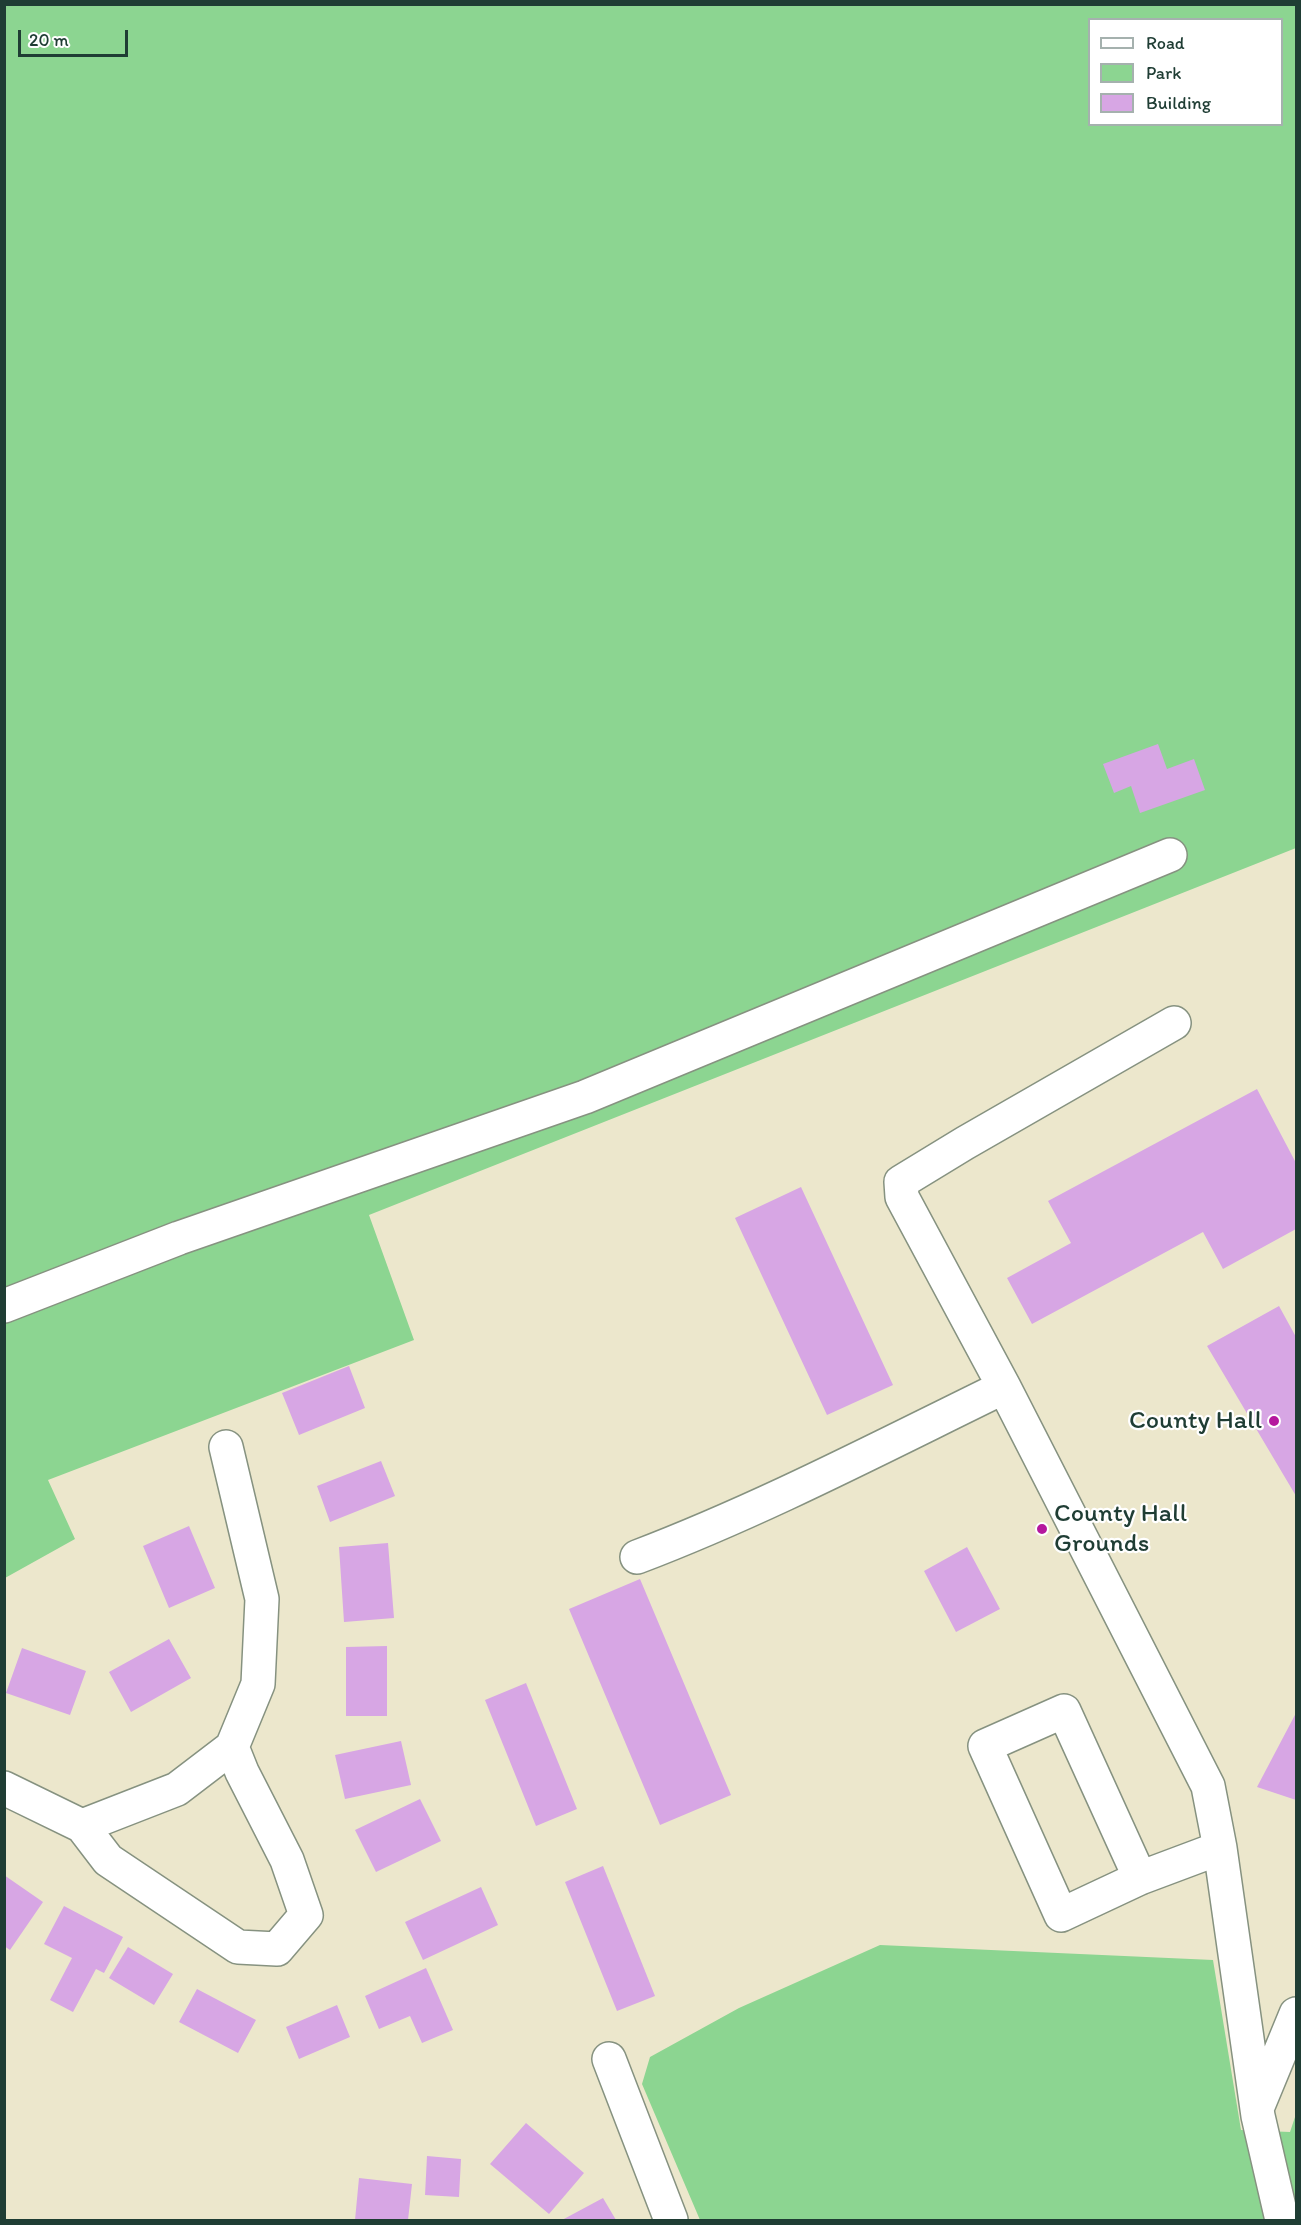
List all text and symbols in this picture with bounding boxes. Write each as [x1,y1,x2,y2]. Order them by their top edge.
scale bar [21,18,130,56]
legend [1088,18,1283,126]
text: 20 m [29,29,69,51]
text: Road [1146,32,1185,54]
text: Park [1146,62,1181,84]
text: Building [1146,92,1211,114]
place label: County Hall [1129,1405,1262,1437]
marker: County Hall [1267,1414,1281,1428]
place label: County Hall Grounds [1054,1498,1187,1560]
marker: County Hall Grounds [1035,1522,1049,1536]

